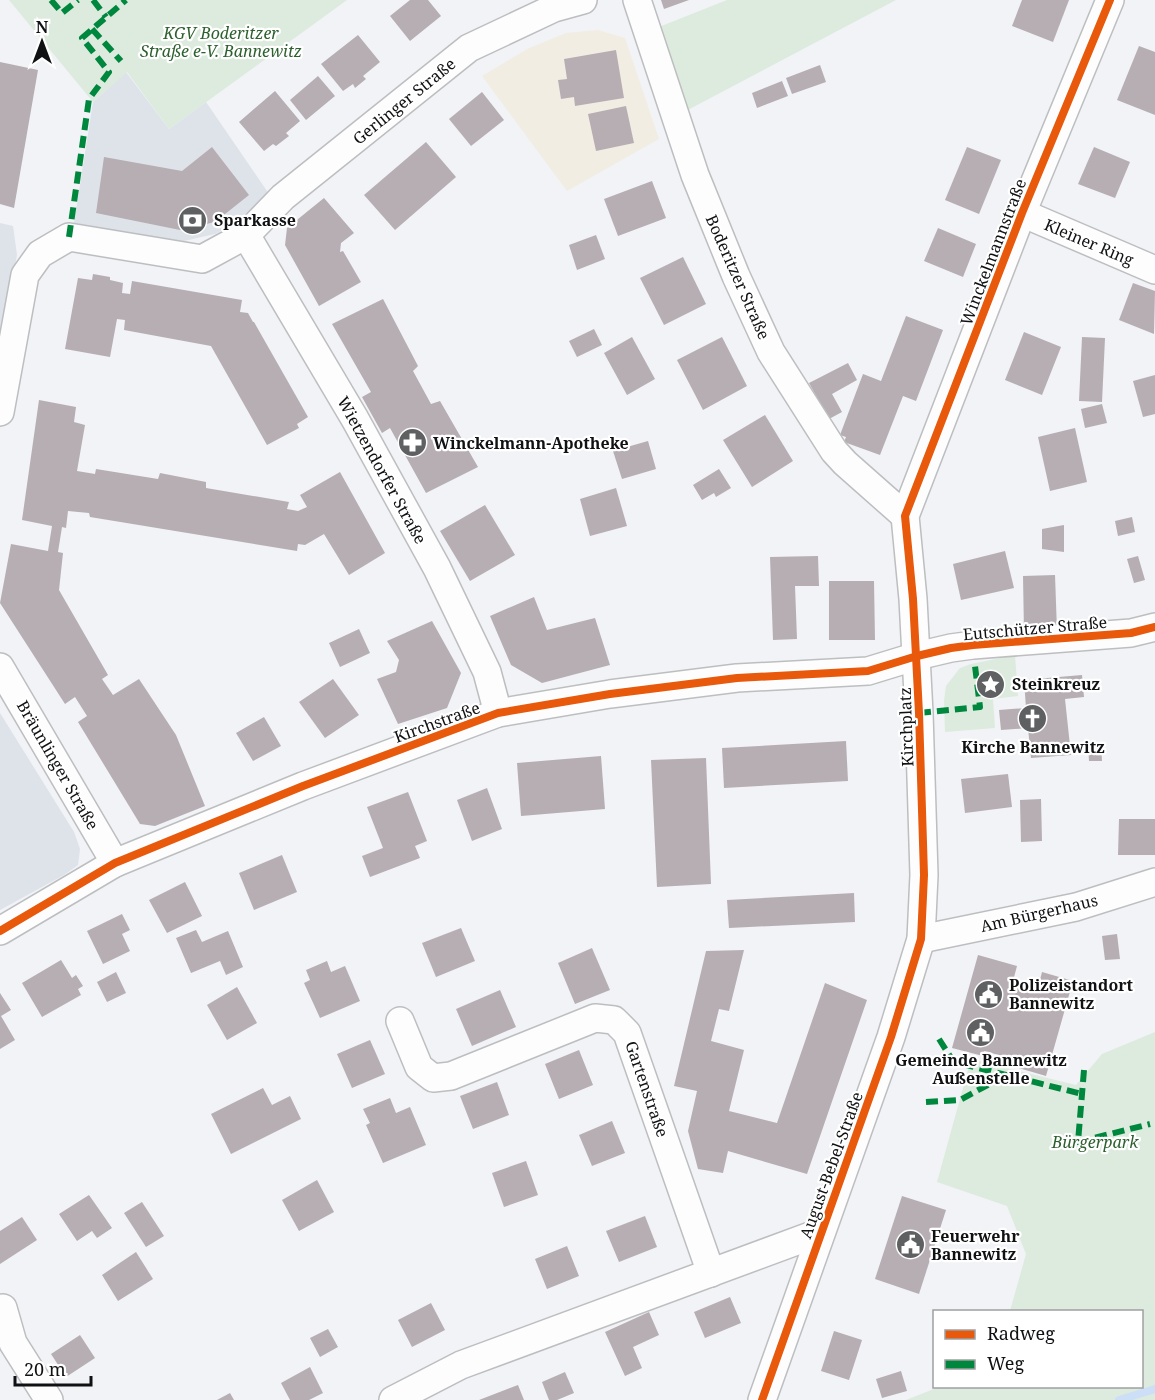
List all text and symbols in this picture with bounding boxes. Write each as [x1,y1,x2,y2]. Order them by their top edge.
north arrow [12,12,72,72]
text: N [36,16,49,38]
park label: KGV Boderitzer Straße e-V. Bannewitz [140,22,302,62]
street label: Gerlinger Straße [348,53,460,149]
street label: Winckelmannstraße [955,176,1031,328]
bank icon: Sparkasse [177,204,209,236]
place label: Sparkasse [214,209,296,231]
street label: Boderitzer Straße [701,211,775,343]
street label: Kleiner Ring [1041,213,1137,271]
street label: Wietzendorfer Straße [332,392,432,548]
pharmacy icon: Winckelmann-Apotheke [396,427,428,459]
place label: Winckelmann-Apotheke [433,432,629,454]
street label: Eutschützer Straße [962,611,1108,645]
place icon: Steinkreuz [975,668,1007,700]
place label: Steinkreuz [1012,673,1100,695]
street label: Kirchplatz [894,687,918,767]
street label: Bräunlinger Straße [12,696,104,834]
street label: Kirchstraße [391,696,483,748]
church icon: Kirche Bannewitz [1017,703,1049,735]
place label: Kirche Bannewitz [961,736,1105,758]
street label: Am Bürgerhaus [978,889,1100,937]
place label: Polizeistandort Bannewitz [1009,974,1134,1014]
public building icon: Polizeistandort Bannewitz [972,978,1004,1010]
public building icon: Gemeinde Bannewitz Außenstelle [965,1016,997,1048]
street label: Gartenstraße [620,1038,674,1140]
place label: Gemeinde Bannewitz Außenstelle [895,1049,1067,1089]
street label: August-Bebel-Straße [794,1089,868,1241]
park label: Bürgerpark [1051,1131,1139,1153]
place label: Feuerwehr Bannewitz [931,1225,1020,1265]
public building icon: Feuerwehr Bannewitz [894,1229,926,1261]
legend [933,1310,1143,1388]
text: Radweg [987,1321,1055,1345]
scale bar [15,1349,92,1387]
text: Weg [987,1351,1024,1375]
text: 20 m [24,1357,66,1381]

